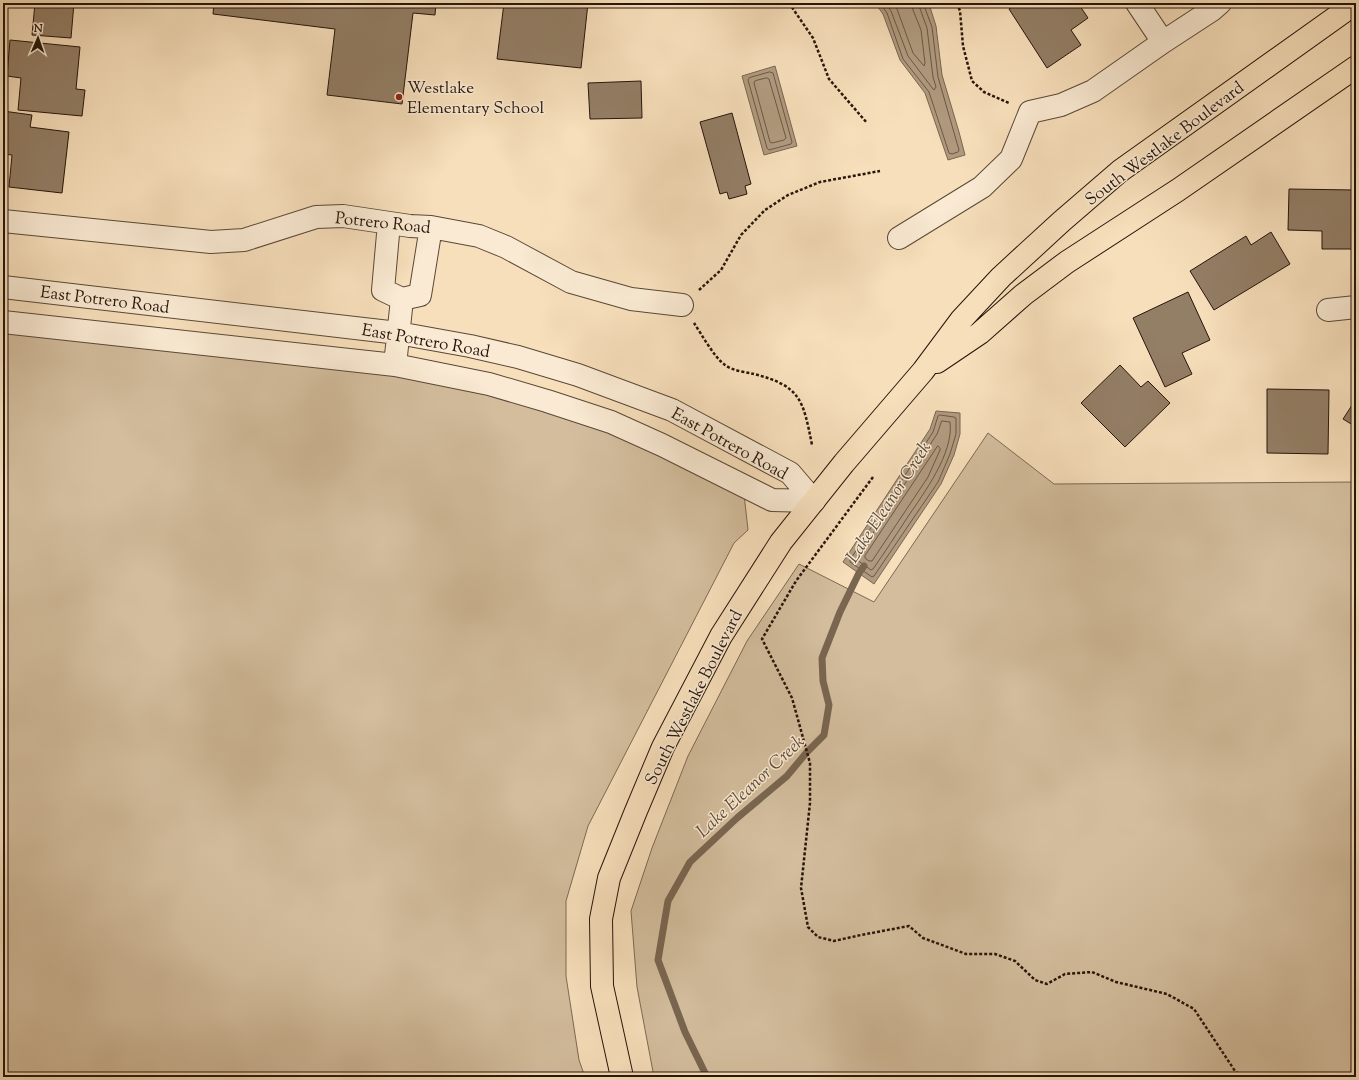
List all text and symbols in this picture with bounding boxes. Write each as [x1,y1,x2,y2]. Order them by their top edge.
north arrow [18,18,58,58]
text: N [33,21,43,37]
street label: South Westlake Boulevard [1081,76,1250,213]
place label: Westlake Elementary School [407,77,544,121]
marker: Westlake Elementary School [394,92,404,102]
street label: Potrero Road [334,207,432,241]
street label: East Potrero Road [39,281,171,321]
street label: East Potrero Road [360,319,492,365]
street label: East Potrero Road [666,403,792,487]
water label: Lake Eleanor Creek [841,437,939,569]
street label: South Westlake Boulevard [640,606,750,790]
water label: Lake Eleanor Creek [691,730,811,845]

